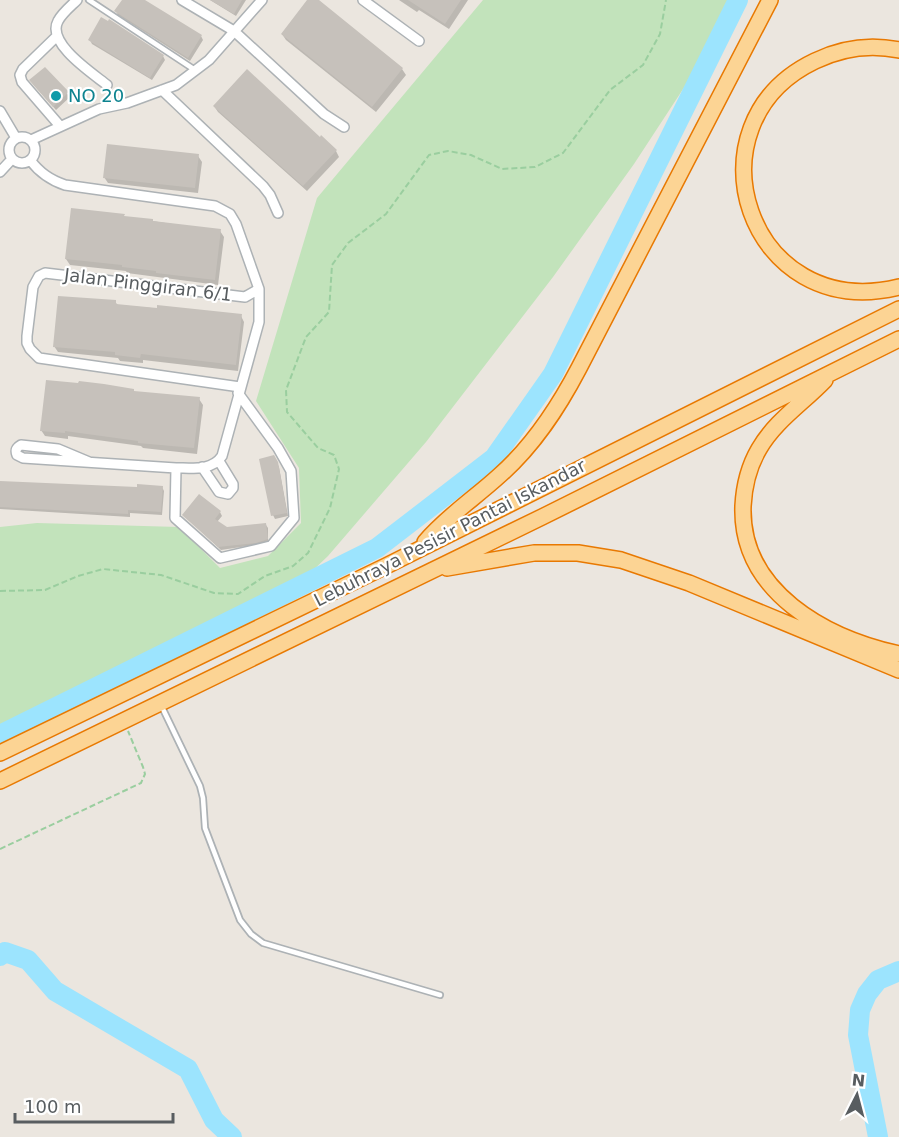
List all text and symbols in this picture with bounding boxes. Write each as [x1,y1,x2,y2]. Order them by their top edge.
place label: NO 20 [68,85,124,106]
marker: NO 20 [49,89,63,103]
street label: Jalan Pinggiran 6/1 [62,264,233,305]
street label: Lebuhraya Pesisir Pantai Iskandar [310,454,590,611]
north arrow [827,1065,887,1125]
text: N [851,1070,866,1091]
scale bar [15,1086,172,1124]
text: 100 m [24,1096,82,1117]

